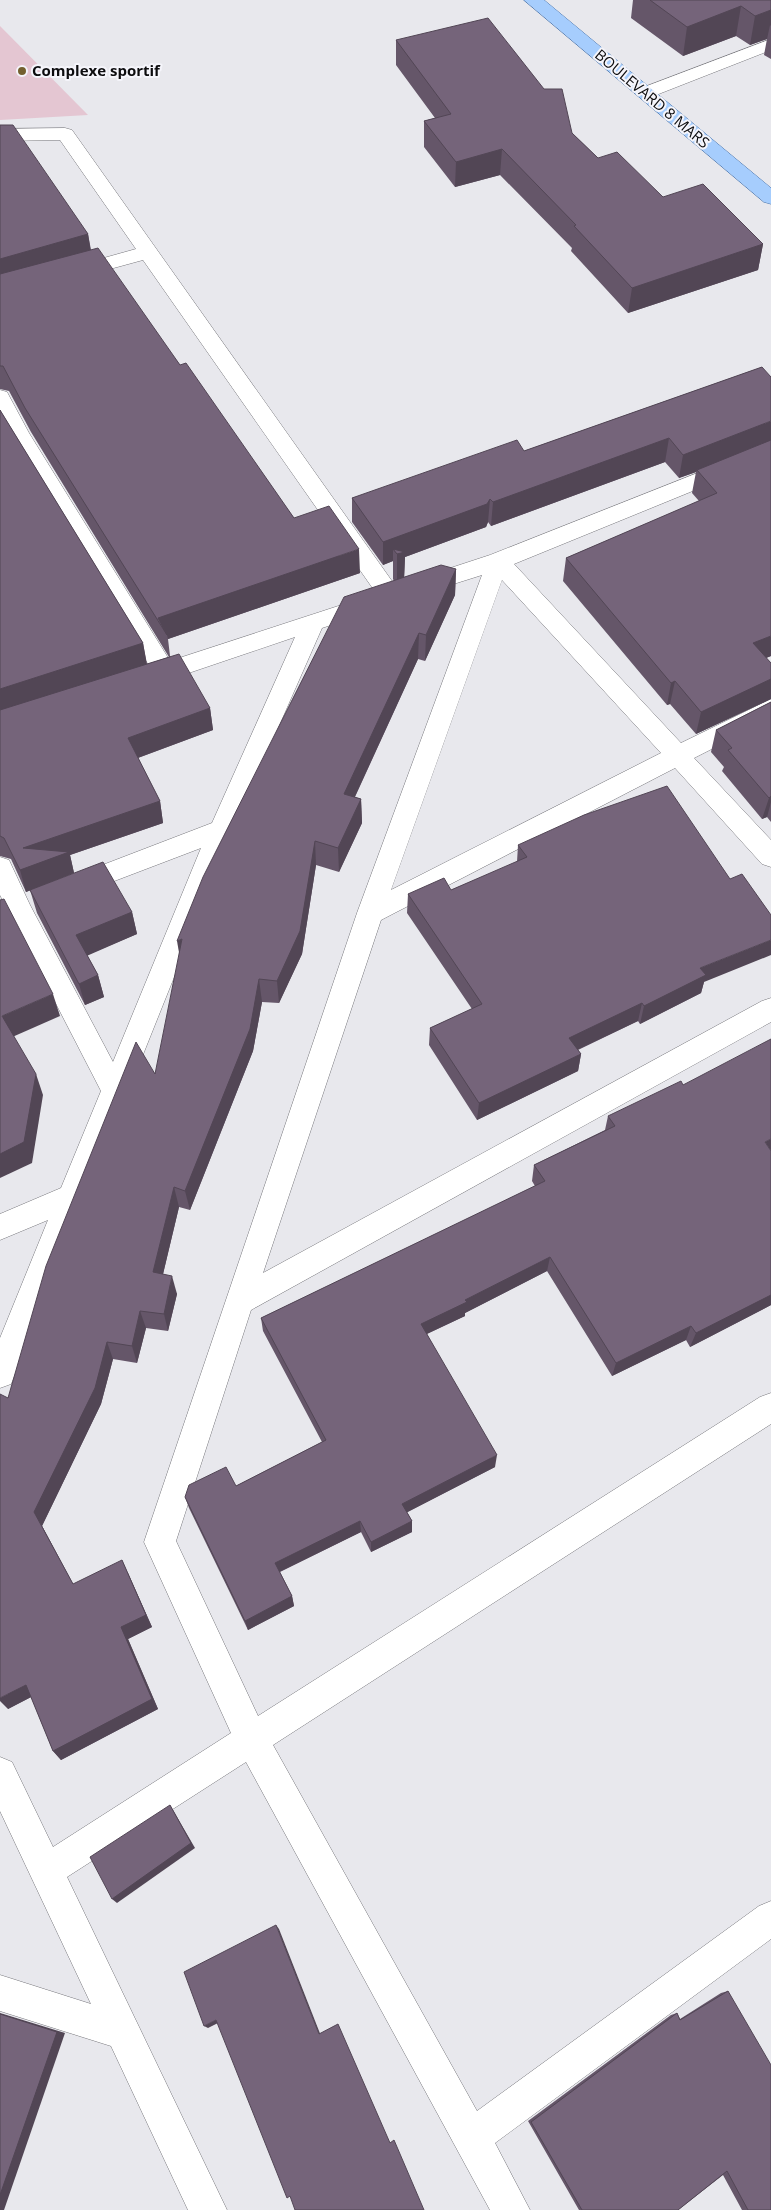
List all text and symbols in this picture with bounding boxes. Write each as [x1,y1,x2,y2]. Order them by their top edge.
street label: BOULEVARD 8 MARS [591,44,714,152]
place label: Complexe sportif [32,60,161,80]
marker: Complexe sportif [16,65,28,77]

